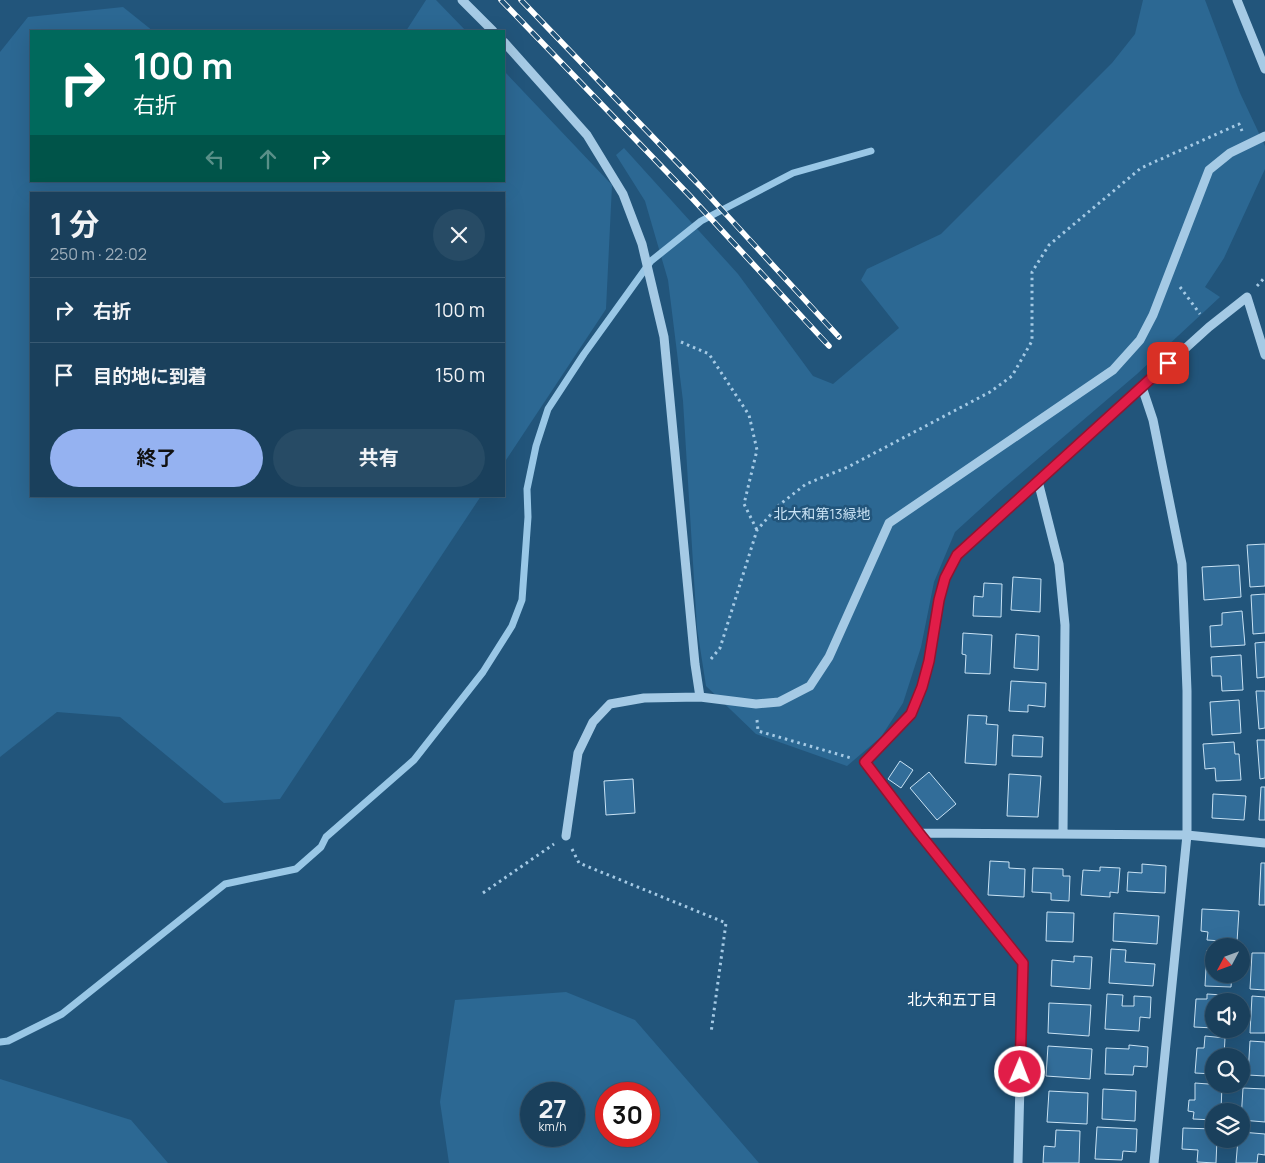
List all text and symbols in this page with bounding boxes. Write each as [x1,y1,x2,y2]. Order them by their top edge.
text: 100 m [133,42,233,90]
icon: right [50,50,115,115]
text: 右折 [133,90,177,120]
icon: left [201,145,229,173]
icon: ahead [254,145,282,173]
icon: right [307,145,335,173]
text: 1 分 [50,203,99,244]
button: close [433,209,485,261]
text: 250 m · 22:02 [50,243,147,265]
icon: right [50,296,78,324]
text: 100 m [434,297,485,323]
text: 右折 [93,298,131,324]
pin [1147,342,1189,384]
icon: arrive [1154,349,1182,377]
icon: arrive [50,361,78,389]
text: 150 m [435,362,485,388]
text: 目的地に到着 [93,363,207,389]
button: 終了 [50,429,263,487]
button: 共有 [273,429,485,487]
park label: 北大和第13緑地 [773,504,871,523]
north arrow [1205,938,1250,982]
map controls [1205,938,1250,1148]
district label: 北大和五丁目 [907,989,997,1010]
button: sound [1205,993,1250,1038]
position arrow [993,1045,1045,1097]
button: search [1205,1048,1250,1093]
speed limit sign: 30 [595,1082,660,1147]
text: 27 [538,1091,567,1126]
button: layers [1205,1103,1250,1148]
text: km/h [539,1118,566,1135]

